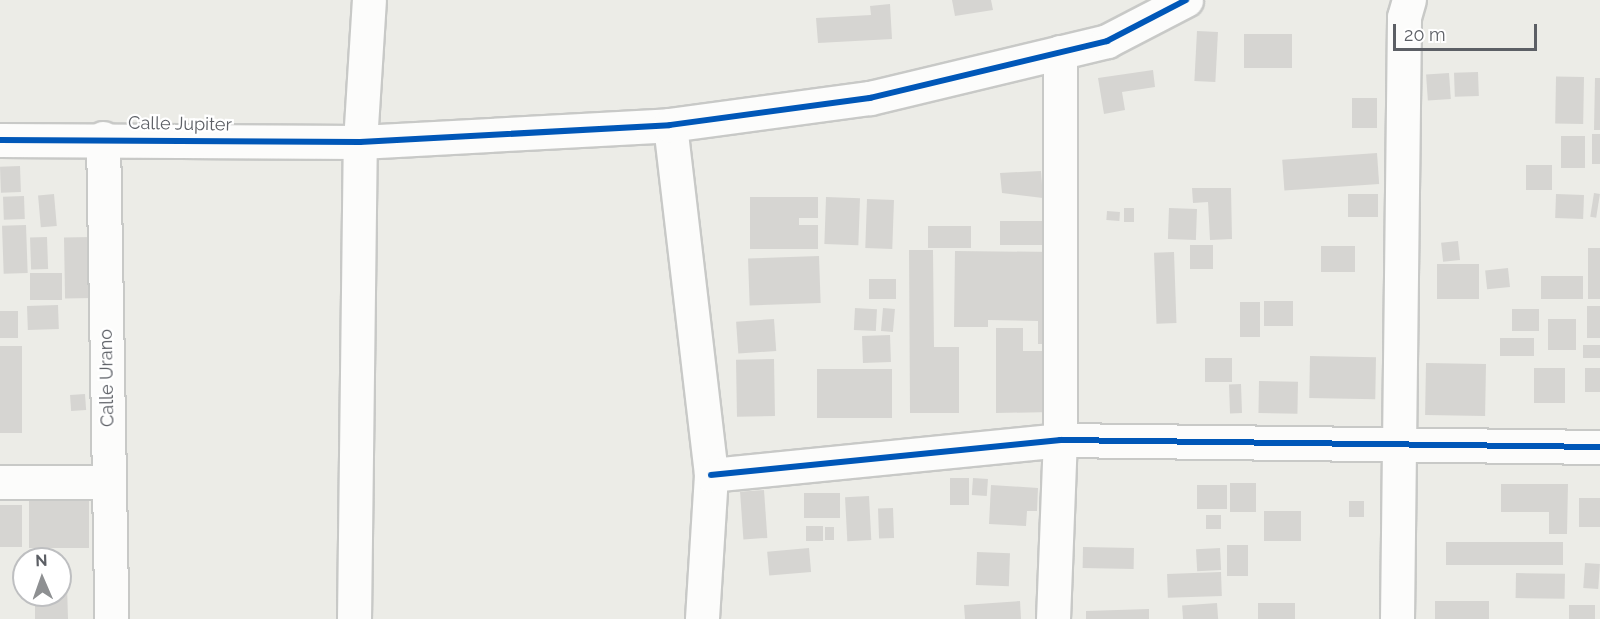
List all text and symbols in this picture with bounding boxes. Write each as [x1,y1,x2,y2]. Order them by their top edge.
scale bar [1396,12,1540,50]
text: 20 m [1404,24,1446,45]
street label: Calle Jupiter [128,112,232,136]
street label: Calle Urano [95,329,119,427]
north arrow [12,547,72,607]
text: N [35,551,48,570]

